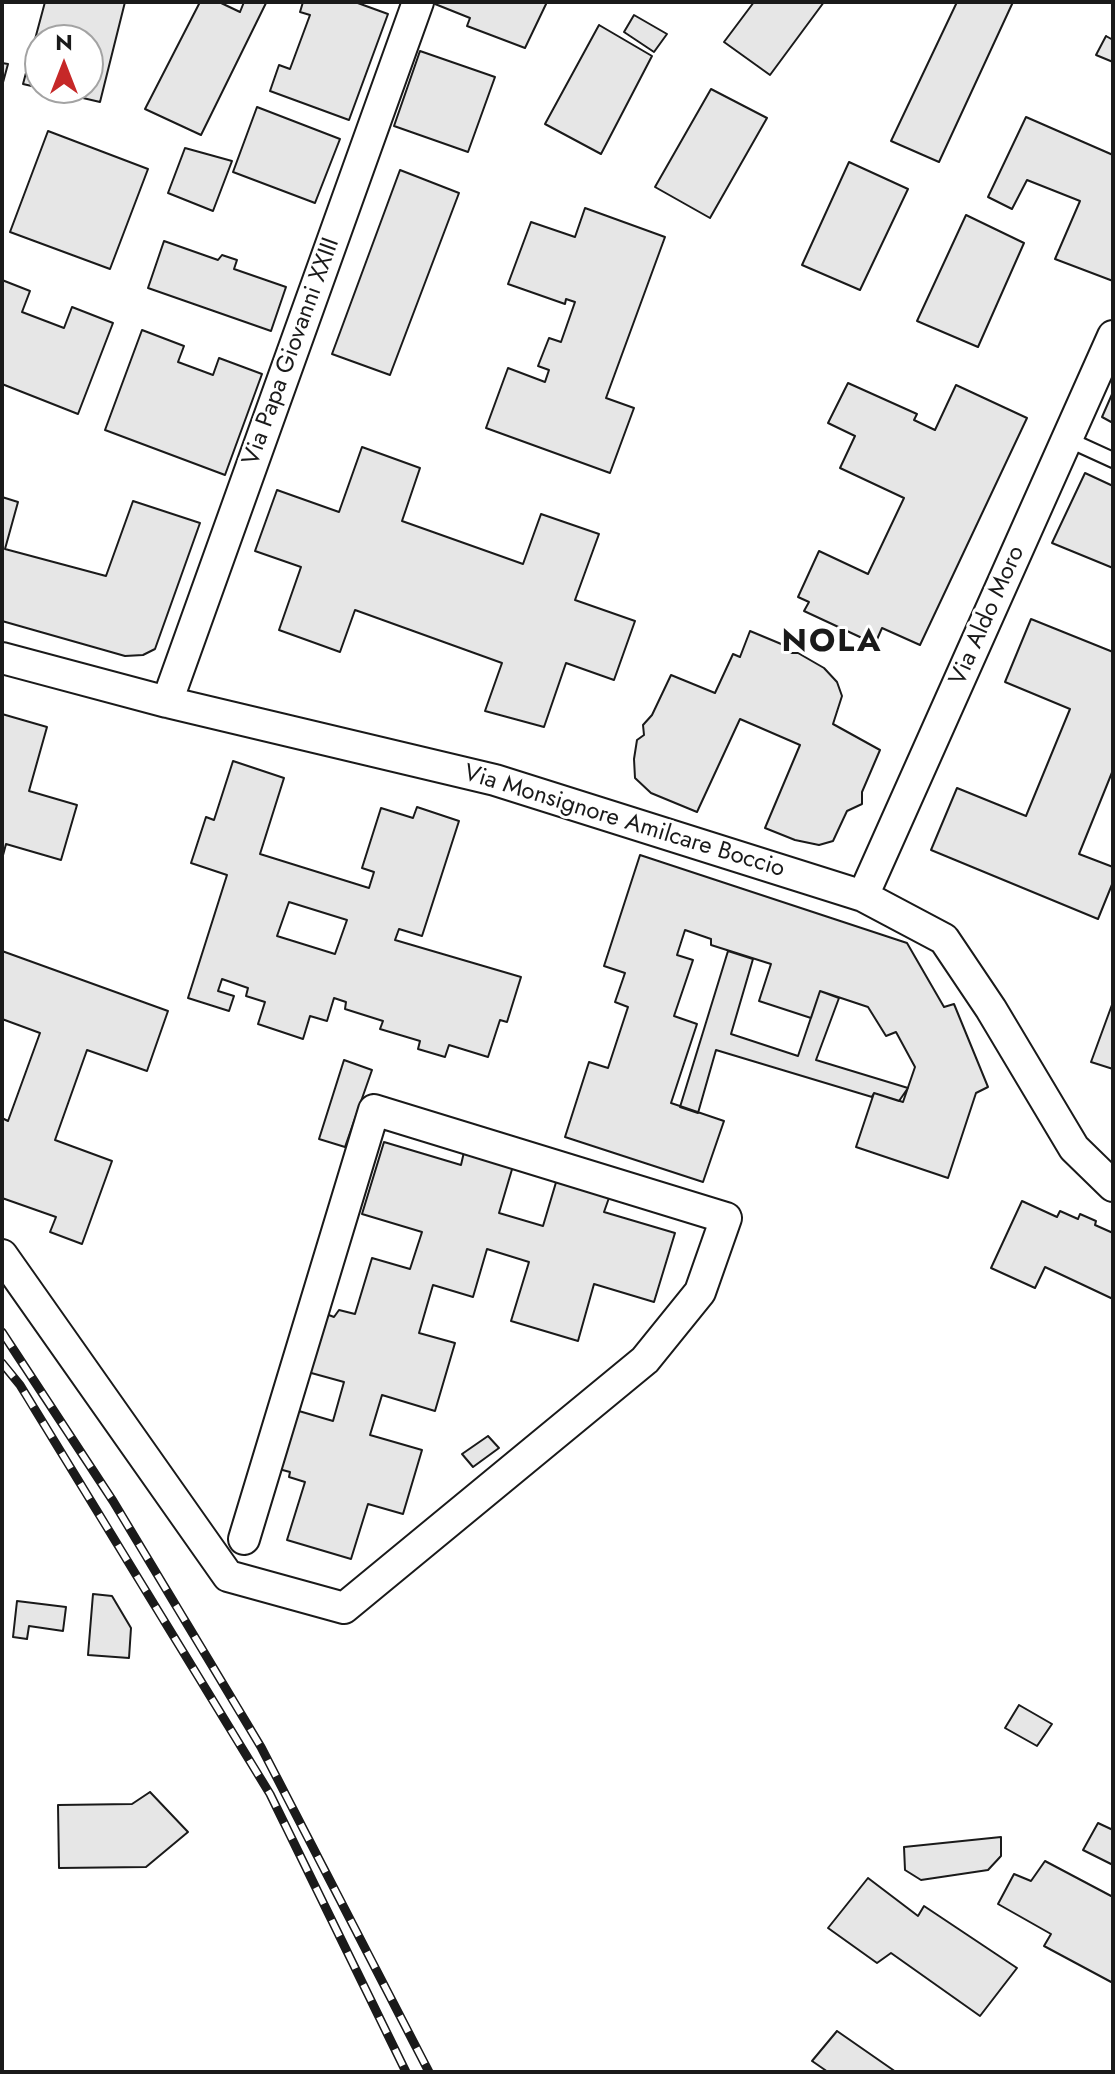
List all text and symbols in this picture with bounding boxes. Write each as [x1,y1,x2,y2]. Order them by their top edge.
north arrow [24,24,104,104]
text: N [55,26,73,58]
street label: Via Papa Giovanni XXIII [237,234,347,470]
street label: Via Aldo Moro [944,542,1032,690]
district label: NOLA [781,624,883,662]
street label: Via Monsignore Amilcare Boccio [460,759,788,885]

